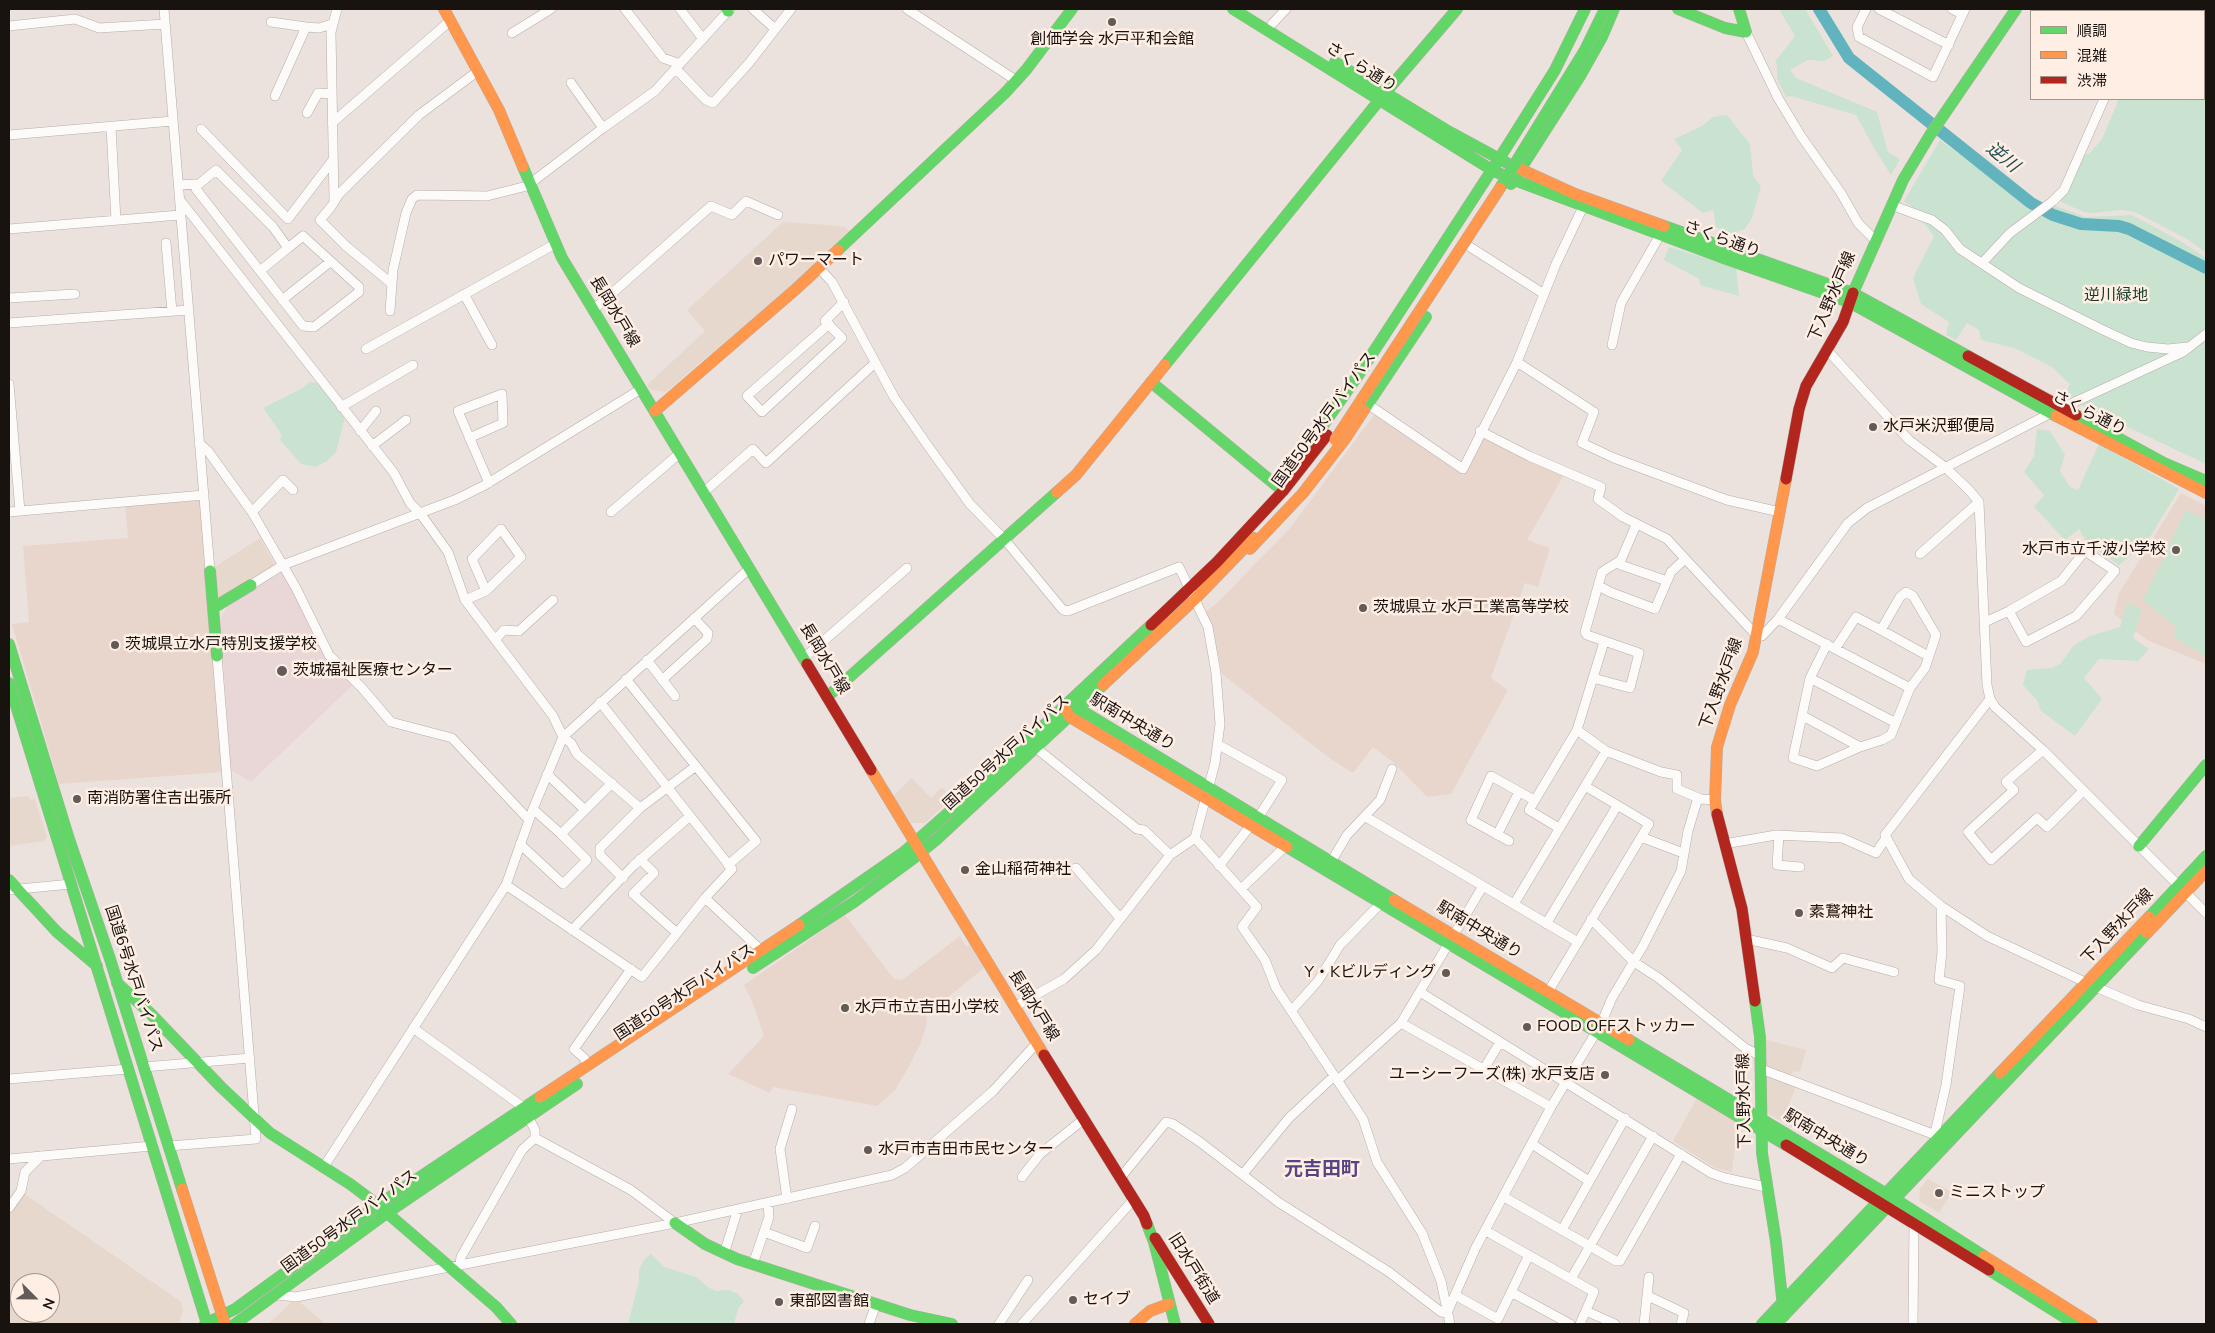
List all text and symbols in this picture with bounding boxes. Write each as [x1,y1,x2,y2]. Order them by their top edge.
legend [2030,10,2205,100]
marker: 創価学会 水戸平和会館 [1106,16,1118,28]
text: 順調 [2077,21,2107,41]
place label: 創価学会 水戸平和会館 [1030,30,1194,50]
street label: さくら通り [1322,39,1400,97]
text: 混雑 [2077,46,2107,66]
text: 渋滞 [2077,71,2107,91]
water label: 逆川 [1981,138,2023,178]
street label: さくら通り [1681,217,1763,263]
street label: 下入野水戸線 [1805,249,1861,345]
place label: パワーマート [768,251,864,271]
marker: パワーマート [752,255,764,267]
street label: 長岡水戸線 [585,273,643,351]
park label: 逆川緑地 [2084,286,2148,306]
street label: 国道50号水戸バイパス [1269,348,1381,492]
street label: さくら通り [2049,387,2129,441]
place label: 水戸米沢郵便局 [1883,417,1995,437]
marker: 水戸米沢郵便局 [1867,421,1879,433]
place label: 水戸市立千波小学校 [2022,540,2166,560]
marker: 水戸市立千波小学校 [2170,544,2182,556]
place label: 茨城県立 水戸工業高等学校 [1373,598,1569,618]
marker: 茨城県立 水戸工業高等学校 [1357,602,1369,614]
street label: 長岡水戸線 [795,620,853,698]
place label: 茨城県立水戸特別支援学校 [125,635,317,655]
street label: 下入野水戸線 [1697,636,1747,732]
marker: 茨城県立水戸特別支援学校 [109,639,121,651]
place label: 茨城福祉医療センター [293,661,453,681]
marker: 茨城福祉医療センター [275,664,289,678]
street label: 駅南中央通り [1086,690,1178,756]
street label: 国道50号水戸バイパス [940,691,1074,815]
place label: 南消防署住吉出張所 [87,789,231,809]
marker: 南消防署住吉出張所 [71,793,83,805]
place label: 金山稲荷神社 [975,860,1071,880]
marker: 金山稲荷神社 [959,864,971,876]
street label: 下入野水戸線 [2078,885,2158,969]
street label: 駅南中央通り [1433,898,1525,964]
street label: 国道6号水戸バイパス [100,903,166,1055]
place label: 素鵞神社 [1809,903,1873,923]
marker: 素鵞神社 [1793,907,1805,919]
street label: 国道50号水戸バイパス [611,941,759,1045]
place label: Y・Kビルディング [1304,963,1436,983]
street label: 長岡水戸線 [1004,967,1062,1045]
marker: Y・Kビルディング [1440,967,1452,979]
place label: 水戸市立吉田小学校 [855,998,999,1018]
marker: 水戸市立吉田小学校 [839,1002,851,1014]
place label: FOOD OFFストッカー [1537,1017,1696,1037]
marker: FOOD OFFストッカー [1521,1021,1533,1033]
street label: 下入野水戸線 [1735,1053,1755,1149]
place label: ユーシーフーズ(株) 水戸支店 [1389,1065,1595,1085]
marker: ユーシーフーズ(株) 水戸支店 [1599,1069,1611,1081]
street label: 駅南中央通り [1780,1106,1872,1172]
place label: 水戸市吉田市民センター [878,1140,1054,1160]
marker: 水戸市吉田市民センター [862,1144,874,1156]
district label: 元吉田町 [1284,1159,1360,1181]
street label: 国道50号水戸バイパス [278,1166,422,1278]
place label: ミニストップ [1949,1183,2045,1203]
marker: ミニストップ [1933,1187,1945,1199]
street label: 旧水戸街道 [1164,1230,1222,1308]
north arrow [10,1273,60,1323]
place label: セイブ [1083,1290,1131,1310]
place label: 東部図書館 [789,1292,869,1312]
marker: セイブ [1067,1294,1079,1306]
text: N [38,1295,59,1312]
marker: 東部図書館 [773,1296,785,1308]

